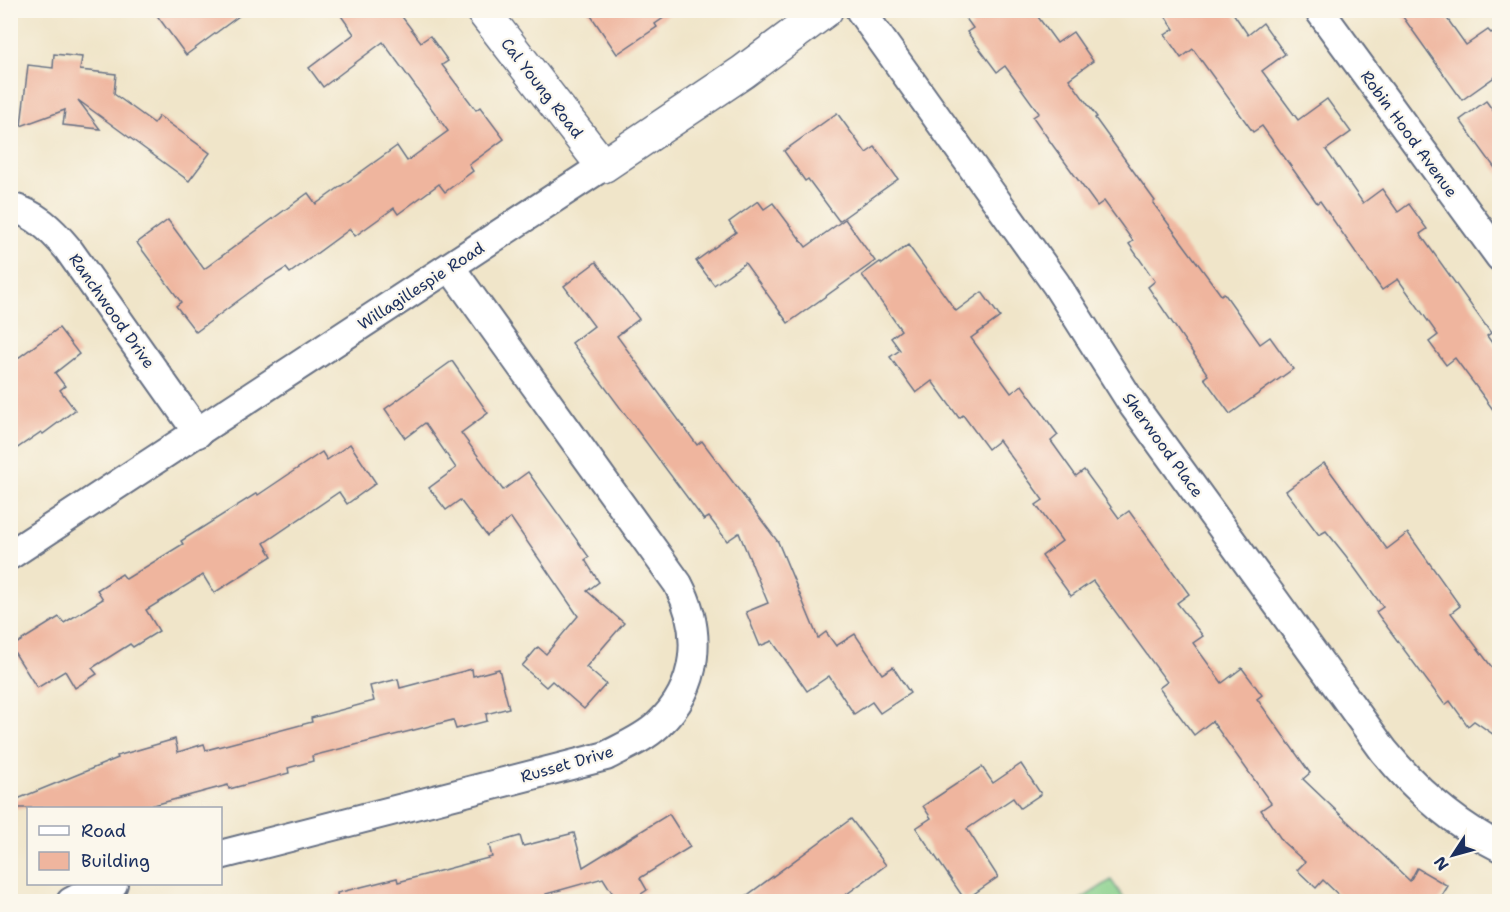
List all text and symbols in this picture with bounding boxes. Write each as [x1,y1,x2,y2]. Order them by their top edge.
street label: Cal Young Road [496,34,588,142]
street label: Robin Hood Avenue [1356,66,1462,202]
street label: Willagillespie Road [354,237,488,335]
street label: Ranchwood Drive [64,249,160,373]
street label: Sherwood Place [1118,389,1208,501]
street label: Russet Drive [518,741,616,787]
legend [27,807,222,885]
text: Road [81,819,126,843]
north arrow [1423,825,1483,885]
text: Building [81,849,150,873]
text: N [1429,852,1453,875]

